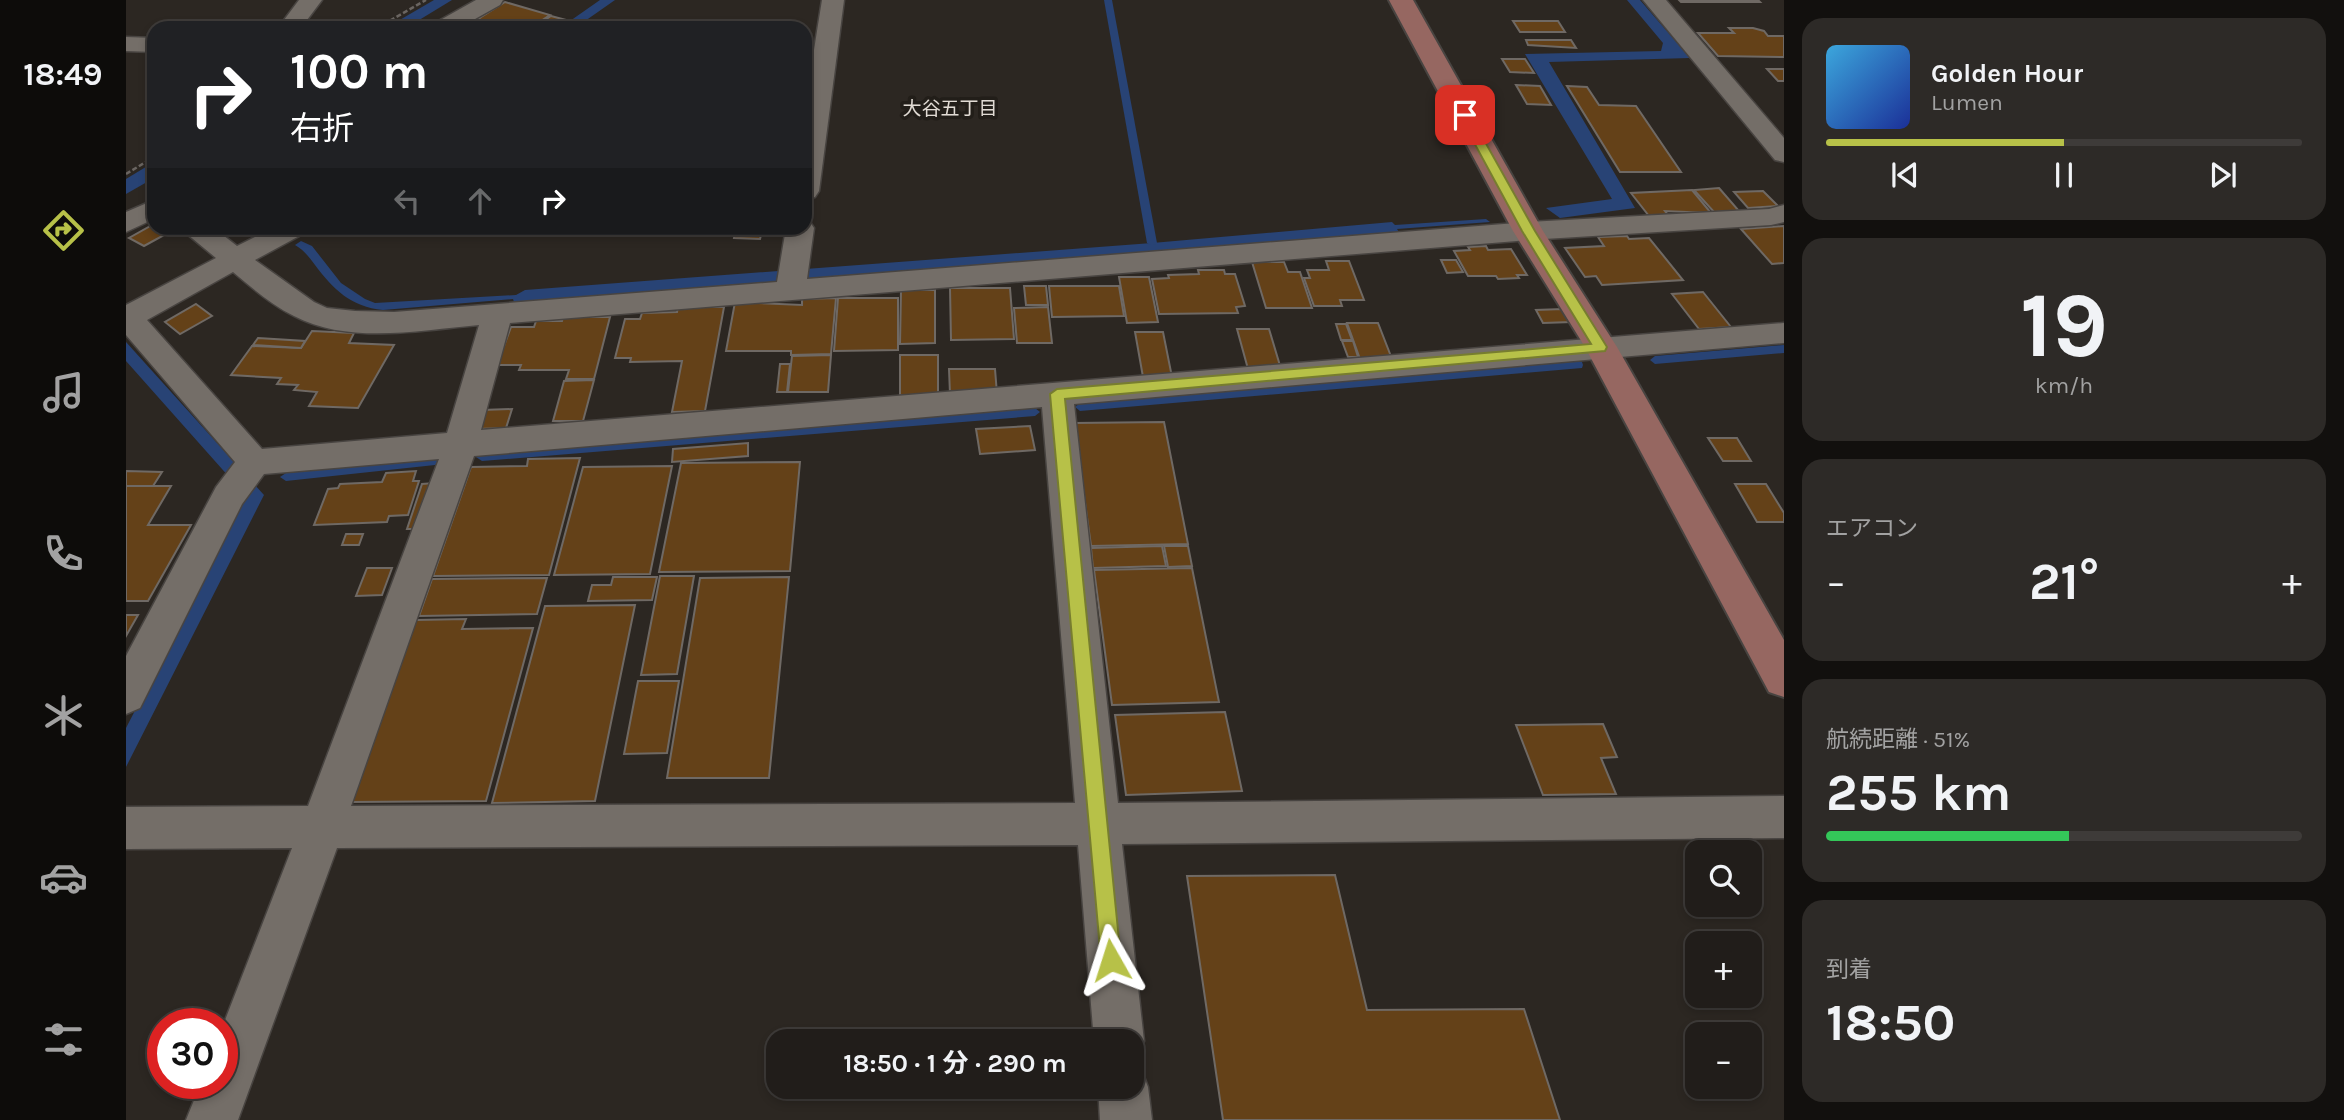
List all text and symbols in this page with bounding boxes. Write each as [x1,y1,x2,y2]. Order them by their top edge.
text: 100 m [290,43,428,100]
icon: right [175,49,266,140]
text: 18:49 [23,56,103,93]
text: Golden Hour [1931,58,2083,89]
pin [1435,85,1495,145]
text: Lumen [1931,89,2003,116]
icon: arrive [1446,96,1484,134]
district label: 大谷五丁目 [902,98,998,120]
text: 右折 [290,110,354,147]
icon: previous [1886,156,1924,194]
icon: pause [2045,156,2083,194]
icon: next [2204,156,2242,194]
icon: left [388,182,426,220]
icon: ahead [461,182,499,220]
icon: right [534,182,572,220]
icon: directions [39,206,88,255]
text: 19 [2020,273,2108,379]
icon: music [39,368,88,417]
text: km/h [2035,372,2093,399]
text: エアコン [1826,515,1918,542]
icon: phone [39,529,88,578]
text: 21° [2029,551,2099,612]
text: − [1826,560,1846,605]
text: + [2282,560,2302,605]
icon: climate [39,691,88,740]
text: 航続距離 · 51% [1826,726,1970,753]
text: 255 km [1826,762,2011,823]
map controls [1685,840,1762,1099]
button: search [1685,840,1762,917]
icon: car [39,853,88,902]
position arrow [1074,923,1148,997]
button: + [1685,931,1762,1008]
text: 到着 [1826,956,1872,983]
text: 18:50 [1826,992,1955,1053]
speed limit sign: 30 [147,1008,238,1099]
icon: filters [39,1015,88,1064]
button: − [1685,1022,1762,1099]
text: 18:50 · 1 分 · 290 m [843,1048,1067,1079]

